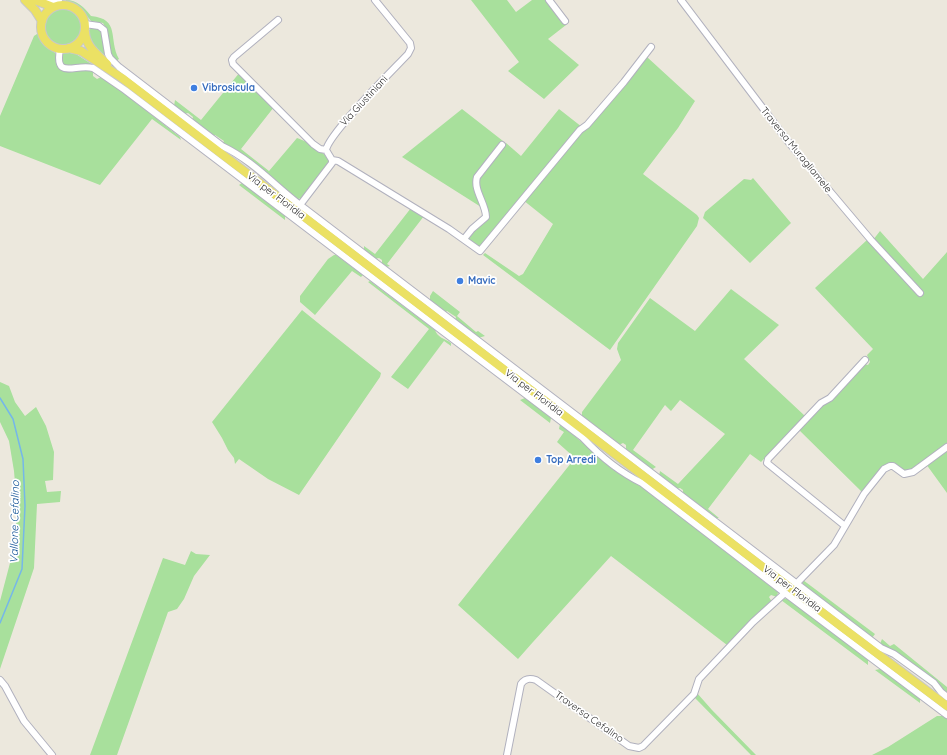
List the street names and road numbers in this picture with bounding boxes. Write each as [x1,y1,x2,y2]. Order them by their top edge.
street label: Via Giustiniani [338,73,390,129]
street label: Traversa Muragliamele [758,105,834,195]
street label: Via per Floridia [244,170,308,222]
street label: Via per Floridia [502,367,566,419]
street label: Via per Floridia [760,563,824,615]
street label: Traversa Cefalino [552,689,626,745]

